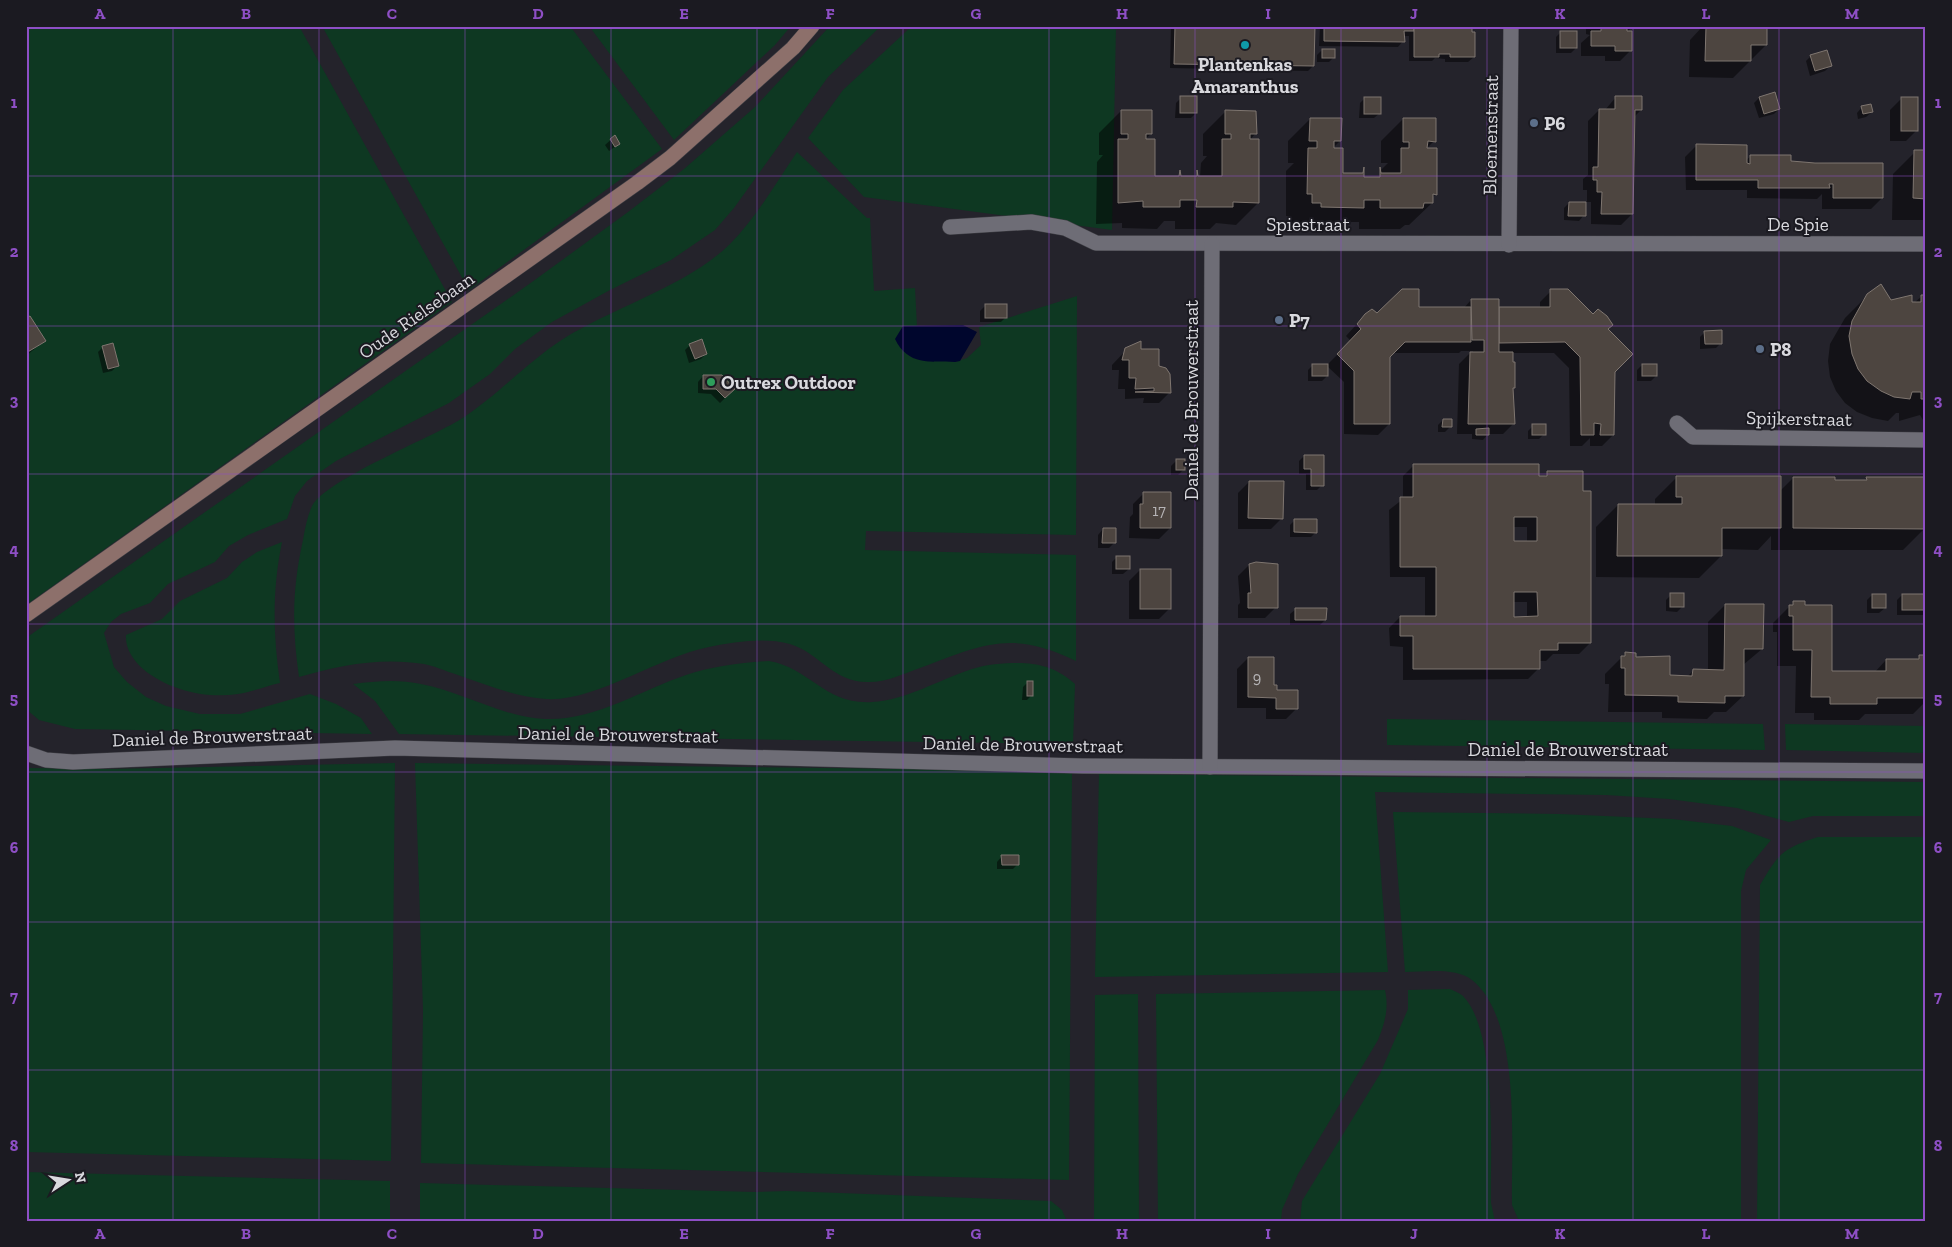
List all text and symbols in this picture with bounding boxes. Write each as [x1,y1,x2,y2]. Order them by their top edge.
text: A [95,4,106,23]
text: B [241,4,251,23]
text: C [387,4,397,23]
text: D [532,4,544,23]
text: E [679,4,689,23]
text: F [825,4,835,23]
text: G [971,4,982,23]
text: H [1116,4,1128,23]
text: I [1265,4,1271,23]
text: J [1410,4,1418,23]
text: K [1555,4,1566,23]
text: L [1702,4,1711,23]
text: M [1845,4,1859,23]
marker: Plantenkas Amaranthus [1239,39,1251,51]
place label: Plantenkas Amaranthus [1191,53,1299,98]
street label: Bloemenstraat [1478,75,1503,195]
text: 1 [11,93,18,112]
text: 1 [1935,93,1942,112]
place label: P6 [1544,112,1566,135]
marker: P6 [1528,117,1540,129]
street label: Spiestraat [1266,213,1350,236]
street label: De Spie [1767,213,1829,236]
text: 2 [10,242,19,261]
text: 2 [1934,242,1943,261]
street label: Oude Rielsebaan [354,267,479,364]
street label: Daniel de Brouwerstraat [1180,300,1203,500]
place label: P7 [1289,309,1310,332]
marker: P7 [1273,314,1285,326]
place label: P8 [1770,338,1792,361]
marker: P8 [1754,343,1766,355]
place label: Outrex Outdoor [721,371,856,394]
marker: Outrex Outdoor [705,376,717,388]
text: 3 [10,391,19,410]
text: 3 [1934,391,1943,410]
street label: Spijkerstraat [1746,406,1852,431]
house number: 17 [1152,501,1166,520]
text: 4 [9,540,19,559]
text: 4 [1933,540,1943,559]
house number: 9 [1253,668,1261,687]
text: 5 [10,689,18,708]
text: 5 [1934,689,1942,708]
street label: Daniel de Brouwerstraat [518,721,718,748]
street label: Daniel de Brouwerstraat [112,722,313,751]
street label: Daniel de Brouwerstraat [923,731,1123,758]
street label: Daniel de Brouwerstraat [1468,738,1668,761]
text: 6 [10,838,19,857]
text: 6 [1934,838,1943,857]
text: 7 [10,987,18,1006]
text: 7 [1934,987,1942,1006]
text: 8 [10,1136,19,1155]
text: 8 [1934,1136,1943,1155]
north arrow [42,1154,92,1204]
text: N [71,1170,90,1185]
text: A [95,1224,106,1243]
text: B [241,1224,251,1243]
text: C [387,1224,397,1243]
text: D [532,1224,544,1243]
text: E [679,1224,689,1243]
text: F [825,1224,835,1243]
text: G [971,1224,982,1243]
text: H [1116,1224,1128,1243]
text: I [1265,1224,1271,1243]
text: J [1410,1224,1418,1243]
text: K [1555,1224,1566,1243]
text: L [1702,1224,1711,1243]
text: M [1845,1224,1859,1243]

